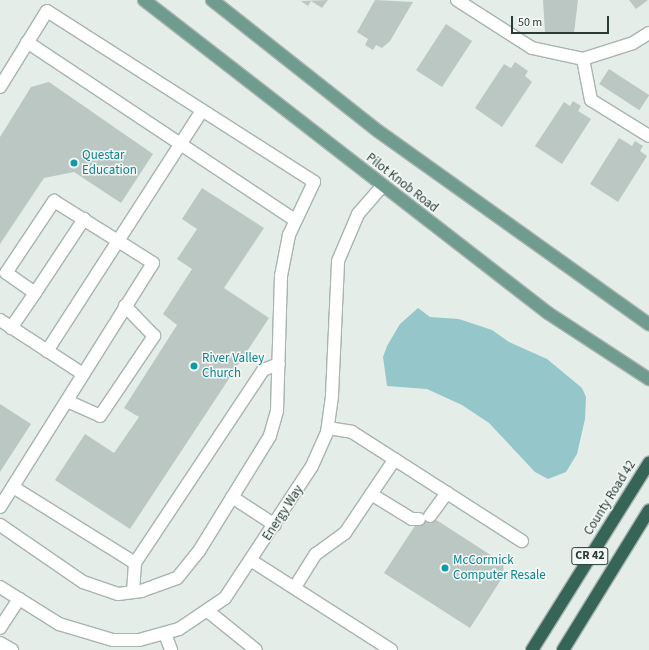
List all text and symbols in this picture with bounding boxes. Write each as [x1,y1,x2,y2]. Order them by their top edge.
scale bar [513,8,611,34]
text: 50 m [518,14,542,31]
place label: Questar Education [82,148,137,179]
street label: Pilot Knob Road [363,150,441,216]
marker: Questar Education [69,158,79,168]
place label: River Valley Church [202,351,264,382]
marker: River Valley Church [189,361,199,371]
street label: County Road 42 [581,458,639,538]
street label: Energy Way [259,482,307,544]
road number: CR 42 [571,546,609,566]
place label: McCormick Computer Resale [453,553,546,584]
marker: McCormick Computer Resale [440,563,450,573]

